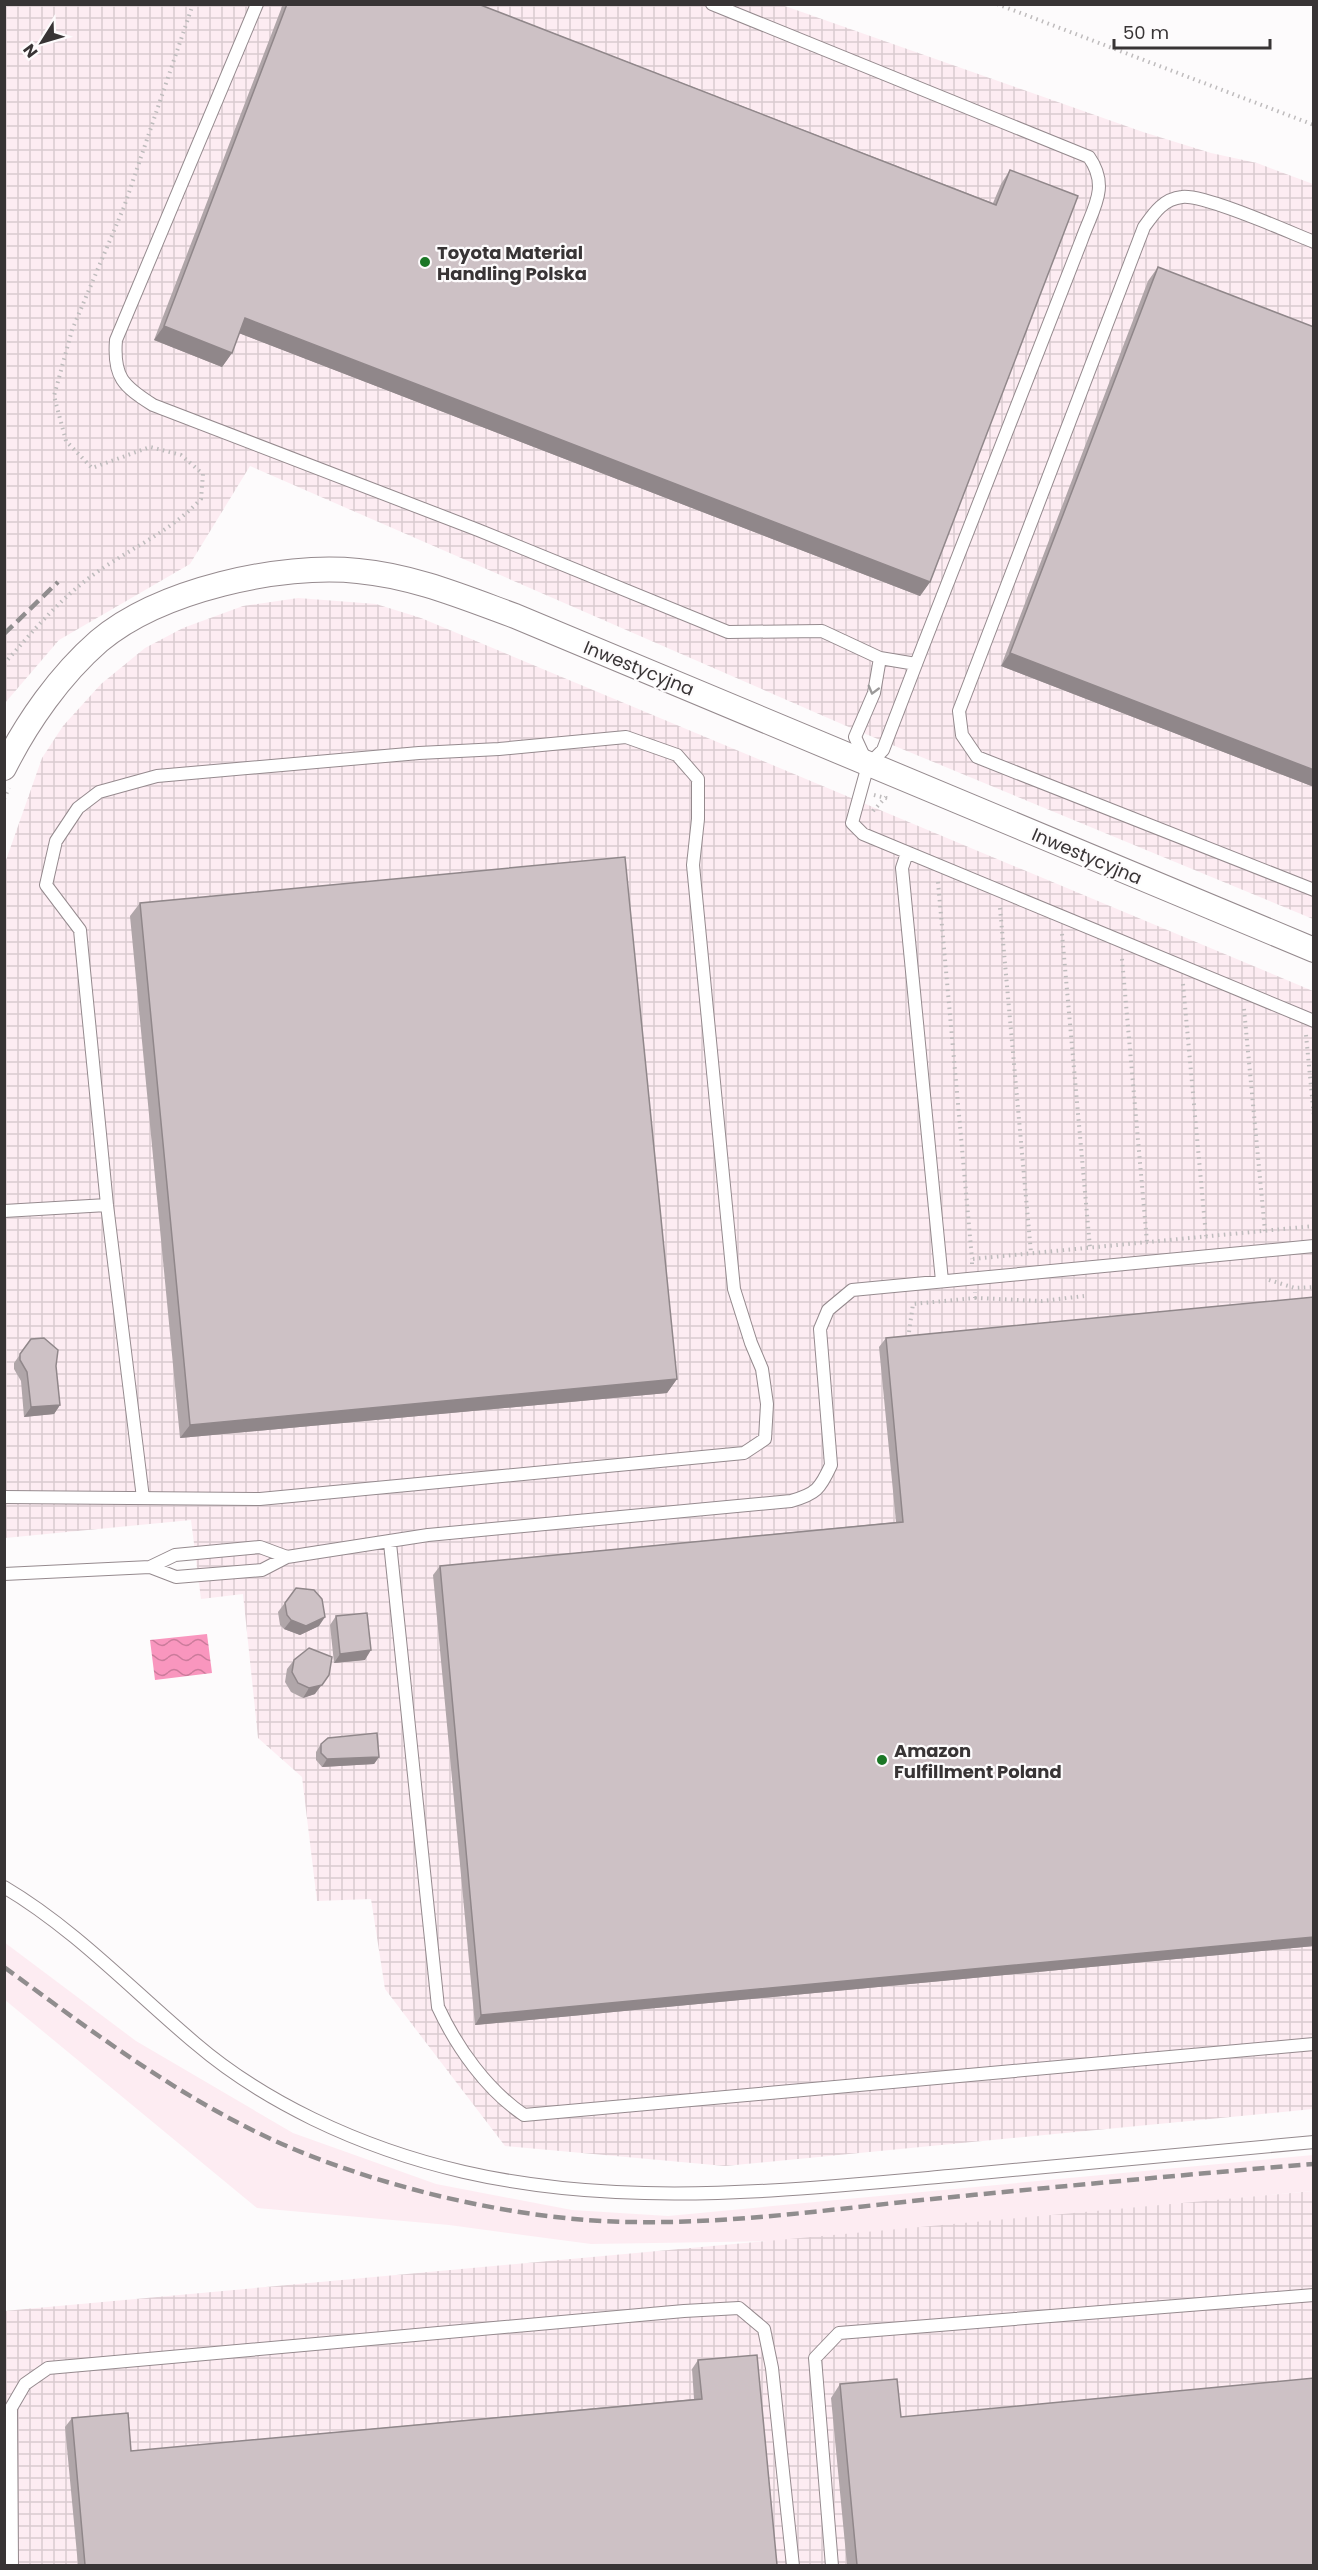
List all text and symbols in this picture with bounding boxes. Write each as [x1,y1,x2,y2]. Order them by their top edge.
north arrow [12,12,72,72]
scale bar [1114,12,1270,50]
text: 50 m [1123,20,1169,45]
text: N [18,39,43,62]
place label: Toyota Material Handling Polska [437,240,587,286]
marker: Toyota Material Handling Polska [418,255,432,269]
street label: Inwestycyjna [580,634,698,702]
one-way arrow [868,684,880,695]
street label: Inwestycyjna [1028,822,1146,890]
place label: Amazon Fulfillment Poland [894,1738,1062,1784]
marker: Amazon Fulfillment Poland [875,1753,889,1767]

